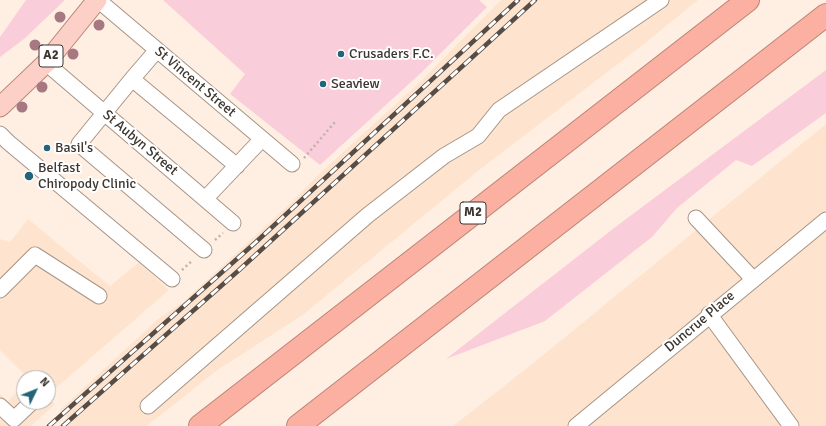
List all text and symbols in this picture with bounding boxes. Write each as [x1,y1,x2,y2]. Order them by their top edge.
street label: St Vincent Street [151,43,239,121]
road number: A2 [39,45,63,67]
place label: Crusaders F.C. [349,46,434,62]
marker: Crusaders F.C. [336,49,346,59]
place label: Seaview [331,76,380,92]
marker: Seaview [318,79,328,89]
street label: St Aubyn Street [99,107,181,179]
place label: Basil's [55,140,93,156]
marker: Basil's [42,143,52,153]
place label: Belfast Chiropody Clinic [38,160,136,192]
marker: Belfast Chiropody Clinic [23,170,35,182]
road number: M2 [460,202,486,224]
street label: Duncrue Place [661,288,739,356]
north arrow [16,370,56,410]
text: N [37,375,52,389]

